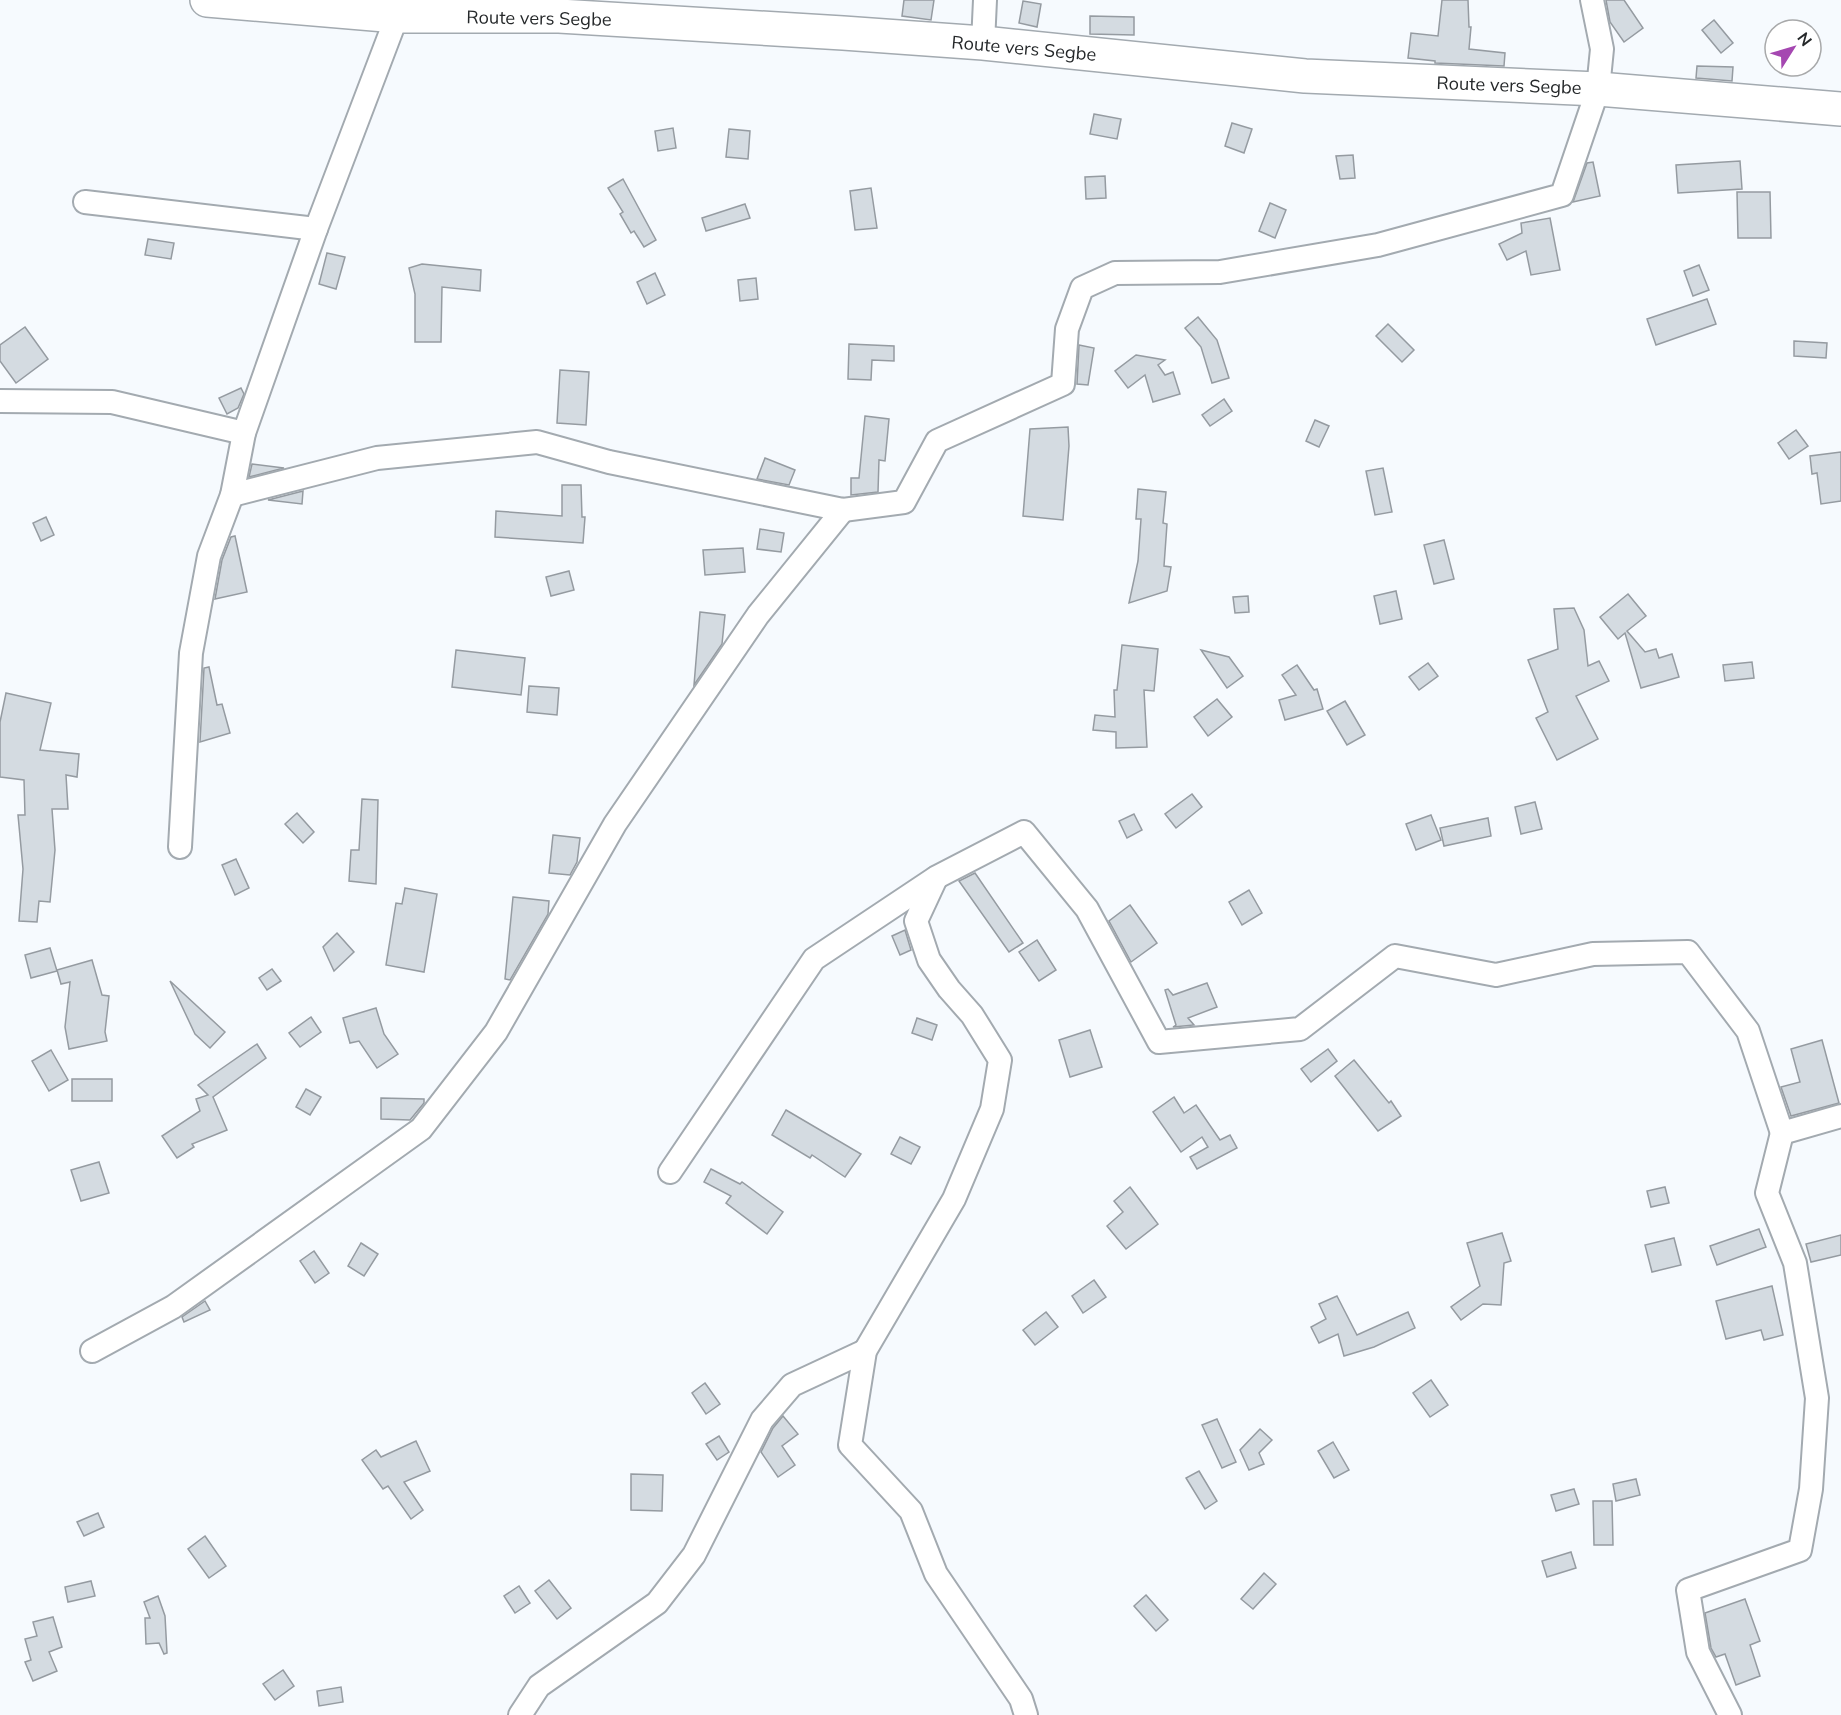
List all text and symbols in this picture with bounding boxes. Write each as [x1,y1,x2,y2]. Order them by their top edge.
street label: Route vers Segbe [466,5,612,31]
north arrow [1763,18,1823,78]
text: N [1793,28,1817,50]
street label: Route vers Segbe [951,30,1097,66]
street label: Route vers Segbe [1436,71,1582,99]

